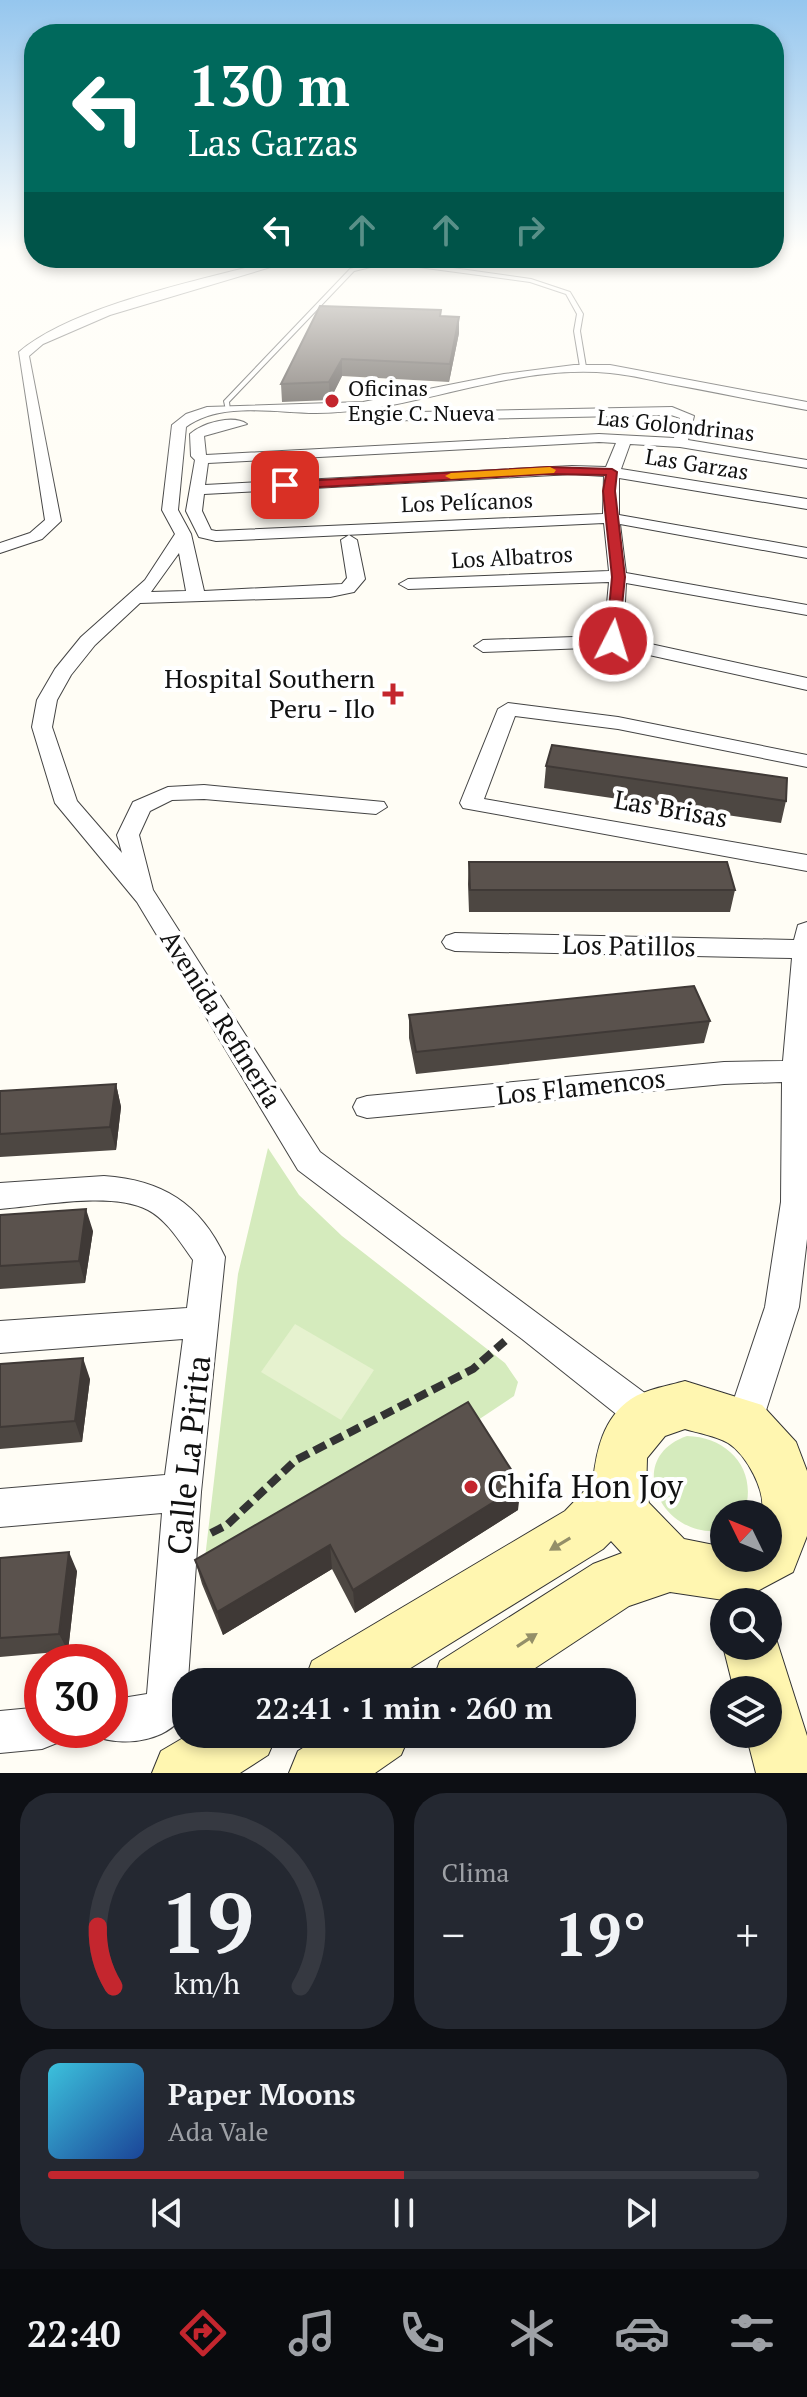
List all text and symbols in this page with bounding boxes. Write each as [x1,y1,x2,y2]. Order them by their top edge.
text: 130 m [188,48,350,122]
icon: left [56,56,160,160]
text: Las Garzas [188,119,358,166]
icon: left [256,208,300,252]
icon: ahead [340,208,384,252]
icon: ahead [424,208,468,252]
icon: right [508,208,552,252]
place label: Oficinas Engie C. Nueva [348,373,495,427]
marker: Oficinas Engie C. Nueva [323,392,341,410]
street label: Las Golondrinas [596,402,756,447]
street label: Las Garzas [643,441,751,486]
pin [251,451,319,519]
icon: arrive [263,463,307,507]
street label: Los Pelícanos [401,485,533,518]
street label: Los Albatros [450,539,574,574]
position arrow [571,599,655,683]
place label: Hospital Southern Peru - Ilo [164,661,375,725]
marker: Hospital Southern Peru - Ilo [382,683,404,705]
street label: Las Brisas [612,781,730,835]
street label: Avenida Refinería [154,923,290,1114]
street label: Los Patillos [562,927,696,963]
street label: Los Flamencos [495,1060,667,1112]
street label: Calle La Pirita [157,1353,219,1557]
place label: Chifa Hon Joy [487,1465,684,1507]
marker: Chifa Hon Joy [462,1478,480,1496]
north arrow [710,1500,782,1572]
map controls [710,1500,782,1748]
one-way arrow [549,1537,571,1551]
button: search [710,1588,782,1660]
one-way arrow [516,1632,537,1647]
speed limit sign: 30 [24,1644,128,1748]
button: layers [710,1676,782,1748]
text: 22:41 · 1 min · 260 m [256,1688,552,1728]
text: Clima [442,1855,509,1889]
text: 19 [160,1867,254,1977]
text: 19° [554,1894,647,1973]
text: − [442,1905,465,1964]
text: + [736,1905,759,1964]
text: km/h [174,1964,240,2002]
text: Paper Moons [168,2074,356,2114]
text: Ada Vale [168,2114,269,2148]
icon: previous [145,2191,189,2235]
icon: pause [382,2191,426,2235]
icon: next [619,2191,663,2235]
icon: directions [175,2305,231,2361]
icon: music [284,2305,340,2361]
icon: phone [394,2305,450,2361]
icon: climate [504,2305,560,2361]
icon: car [614,2305,670,2361]
icon: filters [724,2305,780,2361]
text: 22:40 [27,2310,121,2357]

